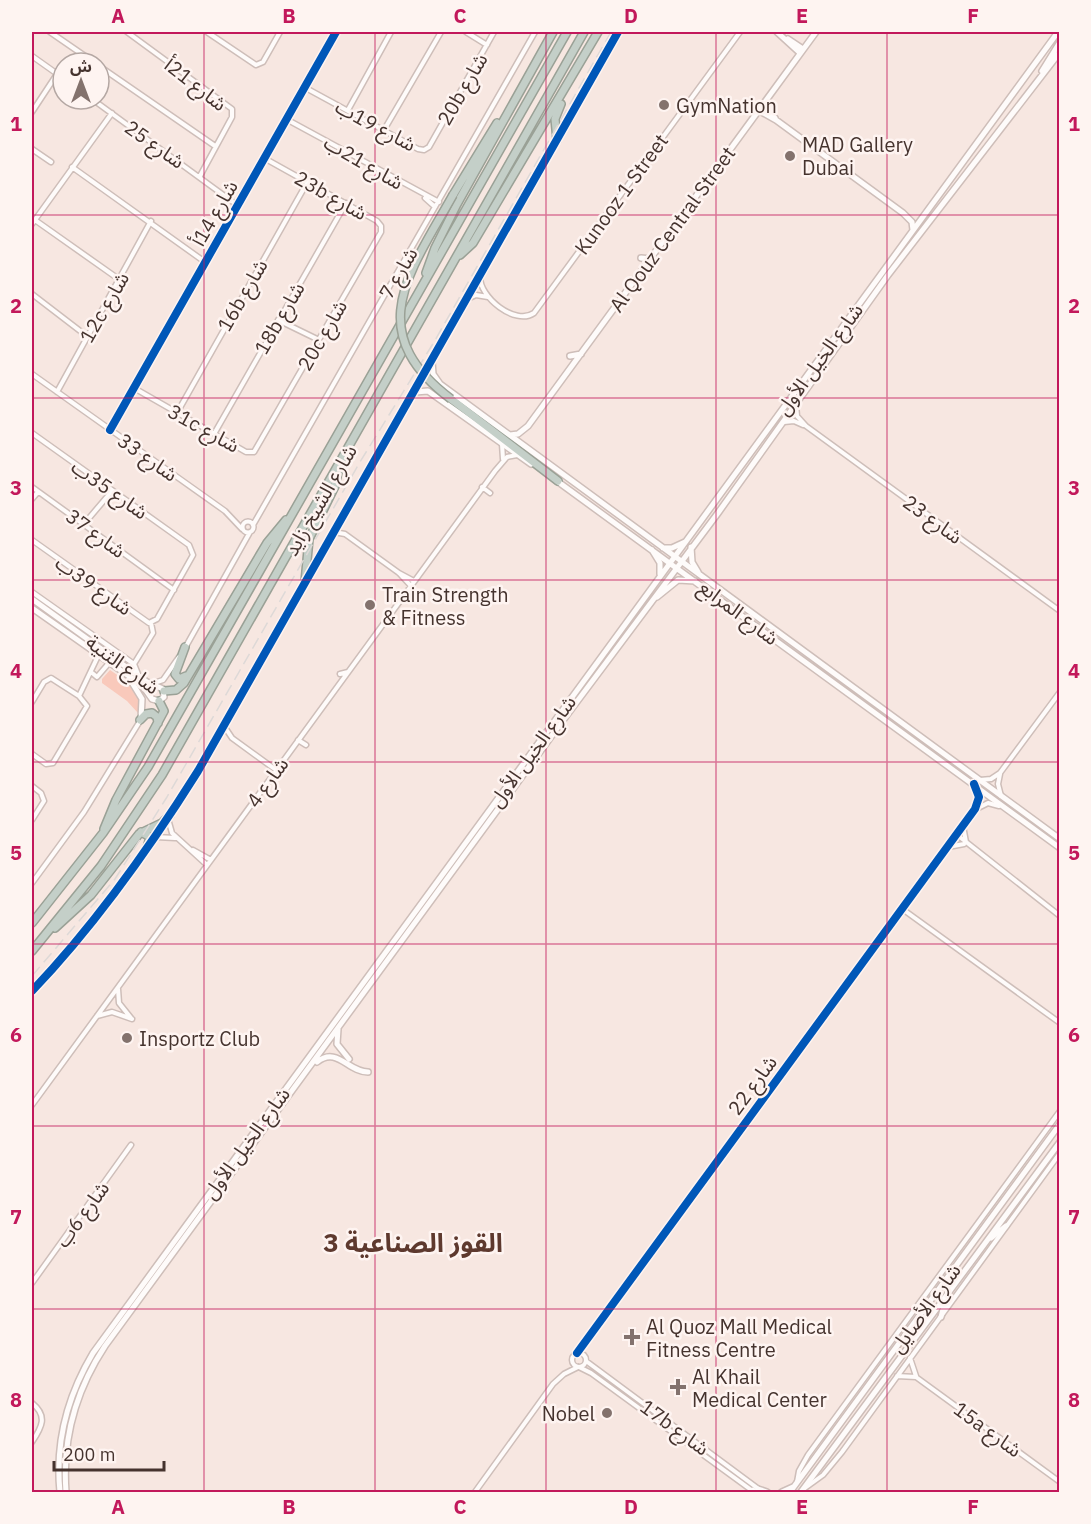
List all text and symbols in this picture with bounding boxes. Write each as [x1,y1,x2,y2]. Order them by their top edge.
text: A [111,2,125,29]
text: B [282,2,296,29]
text: C [453,2,467,29]
text: D [624,2,638,29]
text: E [796,2,808,29]
text: F [967,2,979,29]
street label: 20b شارع [430,48,495,131]
north arrow [51,51,111,111]
street label: شارع 21أ [158,51,233,119]
text: ش [70,56,92,76]
place label: GymNation [676,92,777,119]
street label: شارع 19ب [330,93,421,159]
marker: GymNation [657,98,671,112]
text: 1 [10,110,22,137]
text: 1 [1068,110,1080,137]
street label: شارع 25 [118,114,190,176]
street label: شارع 21ب [318,128,409,197]
street label: Kunooz 1 Street [568,128,674,260]
place label: MAD Gallery Dubai [802,131,913,181]
street label: Al Qouz Central Street [603,141,741,317]
marker: MAD Gallery Dubai [783,149,797,163]
street label: 23b شارع [289,164,372,228]
street label: شارع 14أ [184,175,246,252]
street label: شارع 7 [372,242,425,305]
street label: 16b شارع [210,254,275,337]
street label: 12c شارع [73,267,137,348]
street label: 18b شارع [247,277,312,360]
text: 2 [10,292,22,319]
text: 2 [1068,292,1080,319]
street label: 20c شارع [291,295,355,376]
street label: شارع الخيل الأول [769,297,870,422]
street label: 31c شارع [162,397,245,460]
street label: شارع 33 [111,427,183,489]
street label: شارع الشيخ زايد [277,440,364,561]
street label: شارع 35ب [65,453,154,527]
text: 3 [10,474,22,501]
text: 3 [1068,474,1080,501]
street label: شارع 23 [897,488,968,551]
street label: شارع 37 [60,502,131,565]
street label: شارع 39ب [49,549,138,623]
street label: شارع المرابع [692,573,784,652]
place label: Train Strength & Fitness [382,581,509,631]
marker: Train Strength & Fitness [363,598,377,612]
street label: شارع الثنية [79,628,165,702]
text: 4 [10,657,22,684]
text: 4 [1068,657,1080,684]
street label: شارع الخيل الأول [482,689,583,814]
street label: شارع 4 [240,752,296,814]
text: 5 [10,839,22,866]
text: 5 [1068,839,1080,866]
text: 6 [10,1021,22,1048]
text: 6 [1068,1021,1080,1048]
place label: Insportz Club [139,1025,260,1052]
marker: Insportz Club [120,1031,134,1045]
street label: شارع 22 [721,1050,784,1121]
street label: شارع الخيل الأول [196,1081,297,1206]
street label: شارع 6ب [49,1175,117,1254]
text: 7 [10,1203,22,1230]
text: 7 [1068,1203,1080,1230]
district label: القوز الصناعية 3 [323,1225,503,1259]
street label: شارع الأصايل [883,1258,968,1359]
place label: Al Quoz Mall Medical Fitness Centre [646,1313,832,1363]
marker: Al Quoz Mall Medical Fitness Centre [623,1328,641,1346]
place label: Al Khail Medical Center [692,1363,827,1413]
marker: Al Khail Medical Center [669,1378,687,1396]
text: 8 [10,1386,22,1413]
text: 8 [1068,1386,1080,1413]
street label: 17b شارع [634,1393,715,1463]
street label: 15a شارع [947,1395,1028,1465]
place label: Nobel [542,1400,595,1427]
marker: Nobel [600,1406,614,1420]
scale bar [54,1434,164,1472]
text: 200 m [63,1443,115,1466]
text: A [111,1493,125,1520]
text: B [282,1493,296,1520]
text: C [453,1493,467,1520]
text: D [624,1493,638,1520]
text: E [796,1493,808,1520]
text: F [967,1493,979,1520]

